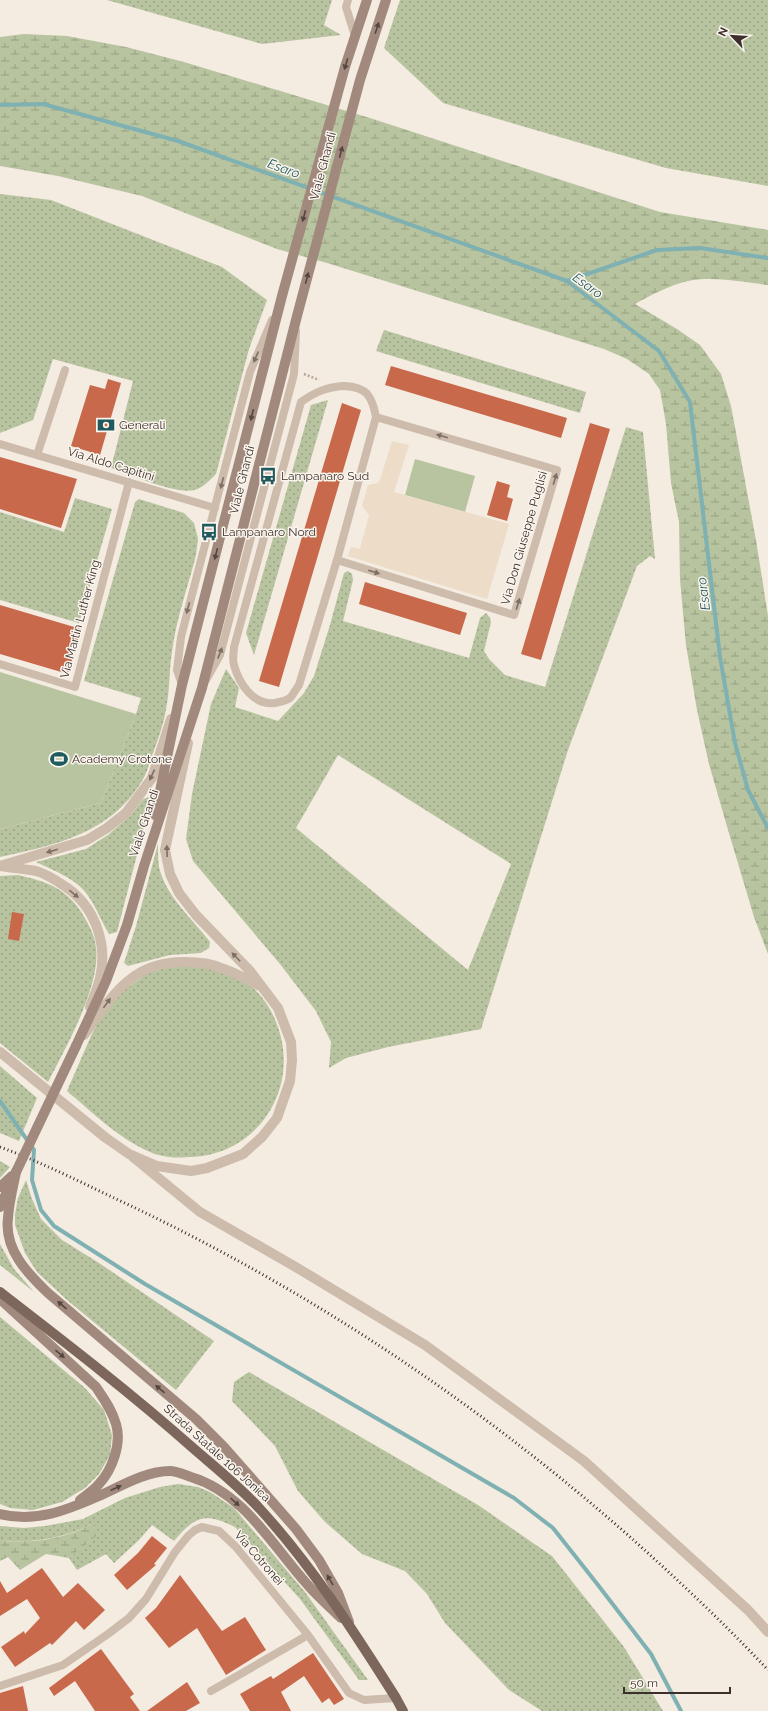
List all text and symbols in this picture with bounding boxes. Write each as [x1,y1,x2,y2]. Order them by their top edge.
north arrow [712,16,752,56]
one-way arrow [374,21,380,33]
text: N [716,25,731,39]
one-way arrow [343,58,349,70]
street label: Viale Ghandi [307,130,339,202]
one-way arrow [338,146,344,159]
water label: Esaro [266,156,302,181]
one-way arrow [301,210,307,222]
water label: Esaro [570,270,606,301]
one-way arrow [304,272,310,284]
one-way arrow [253,352,259,363]
one-way arrow [248,409,254,421]
bank icon: Generali [96,415,116,435]
place label: Generali [119,418,165,432]
one-way arrow [436,433,448,439]
street label: Via Aldo Capitini [66,444,156,484]
street label: Viale Ghandi [227,444,257,516]
bus stop icon: Lampanaro Sud [258,466,278,486]
place label: Lampanaro Sud [281,469,369,483]
street label: Via Don Giuseppe Puglisi [498,469,550,607]
one-way arrow [552,473,558,485]
one-way arrow [218,476,224,489]
bus stop icon: Lampanaro Nord [199,522,219,542]
place label: Lampanaro Nord [222,525,316,539]
one-way arrow [212,548,218,560]
street label: Via Martin Luther King [57,558,103,680]
one-way arrow [369,569,381,575]
water label: Esaro [694,577,713,611]
one-way arrow [515,597,521,609]
one-way arrow [185,602,191,614]
one-way arrow [218,647,224,659]
sports icon: Academy Crotone [49,749,69,769]
place label: Academy Crotone [72,752,172,766]
one-way arrow [149,769,155,781]
street label: Viale Ghandi [127,788,161,858]
one-way arrow [163,845,170,858]
one-way arrow [46,848,58,854]
one-way arrow [69,889,80,898]
one-way arrow [232,952,241,962]
one-way arrow [103,998,111,1009]
one-way arrow [56,1301,67,1310]
one-way arrow [54,1350,65,1359]
one-way arrow [155,1385,166,1394]
street label: Strada Statale 106 Jonica [161,1401,273,1505]
one-way arrow [110,1485,122,1491]
one-way arrow [230,1497,240,1507]
street label: Via Cotronei [232,1528,286,1588]
one-way arrow [327,1574,334,1585]
scale bar [624,1669,730,1695]
text: 50 m [630,1676,658,1690]

